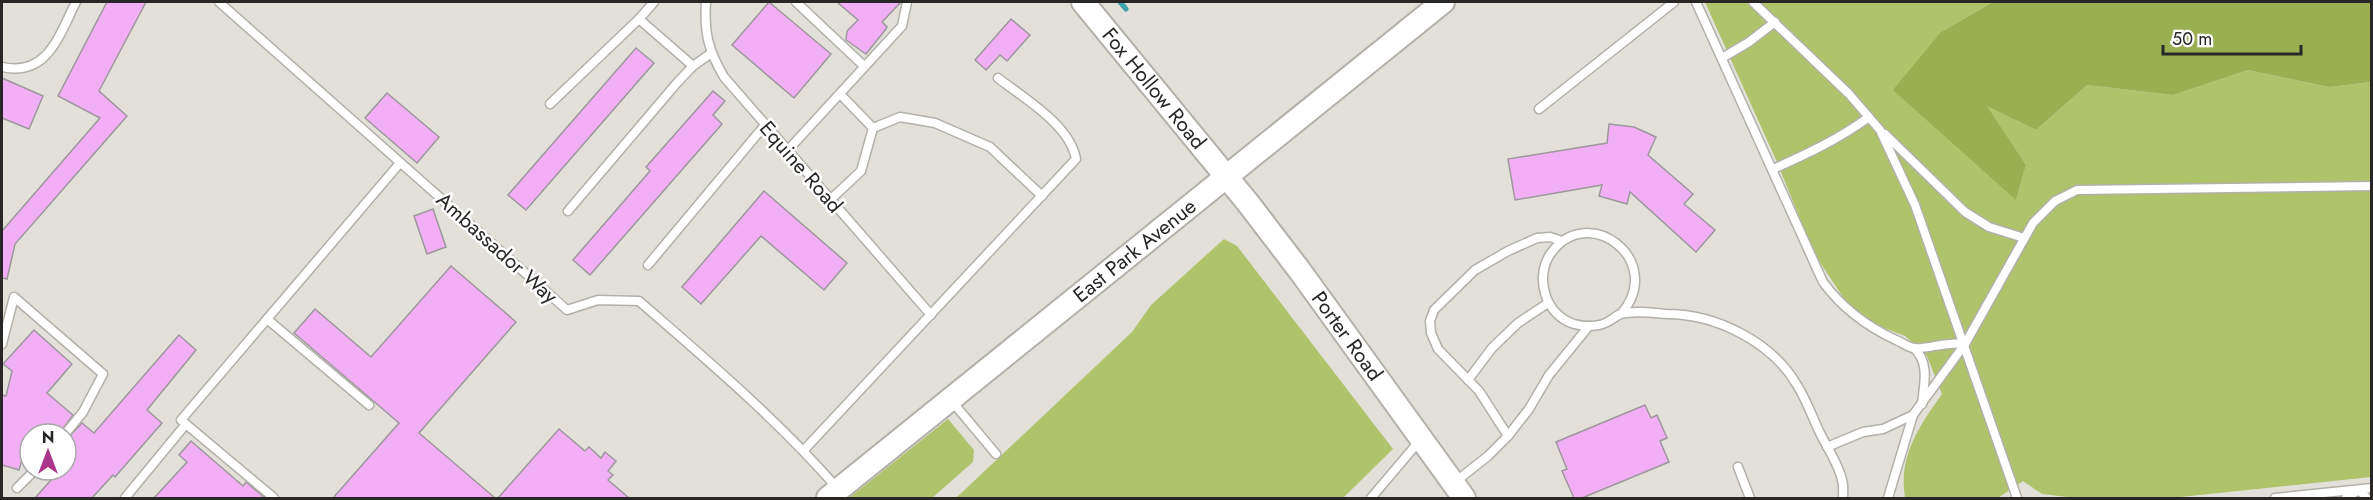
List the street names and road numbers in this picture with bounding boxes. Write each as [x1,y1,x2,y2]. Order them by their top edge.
street label: Fox Hollow Road [1095,21,1213,156]
street label: Equine Road [752,114,850,220]
street label: Ambassador Way [430,185,565,311]
street label: East Park Avenue [1067,192,1203,310]
street label: Porter Road [1304,285,1390,387]

